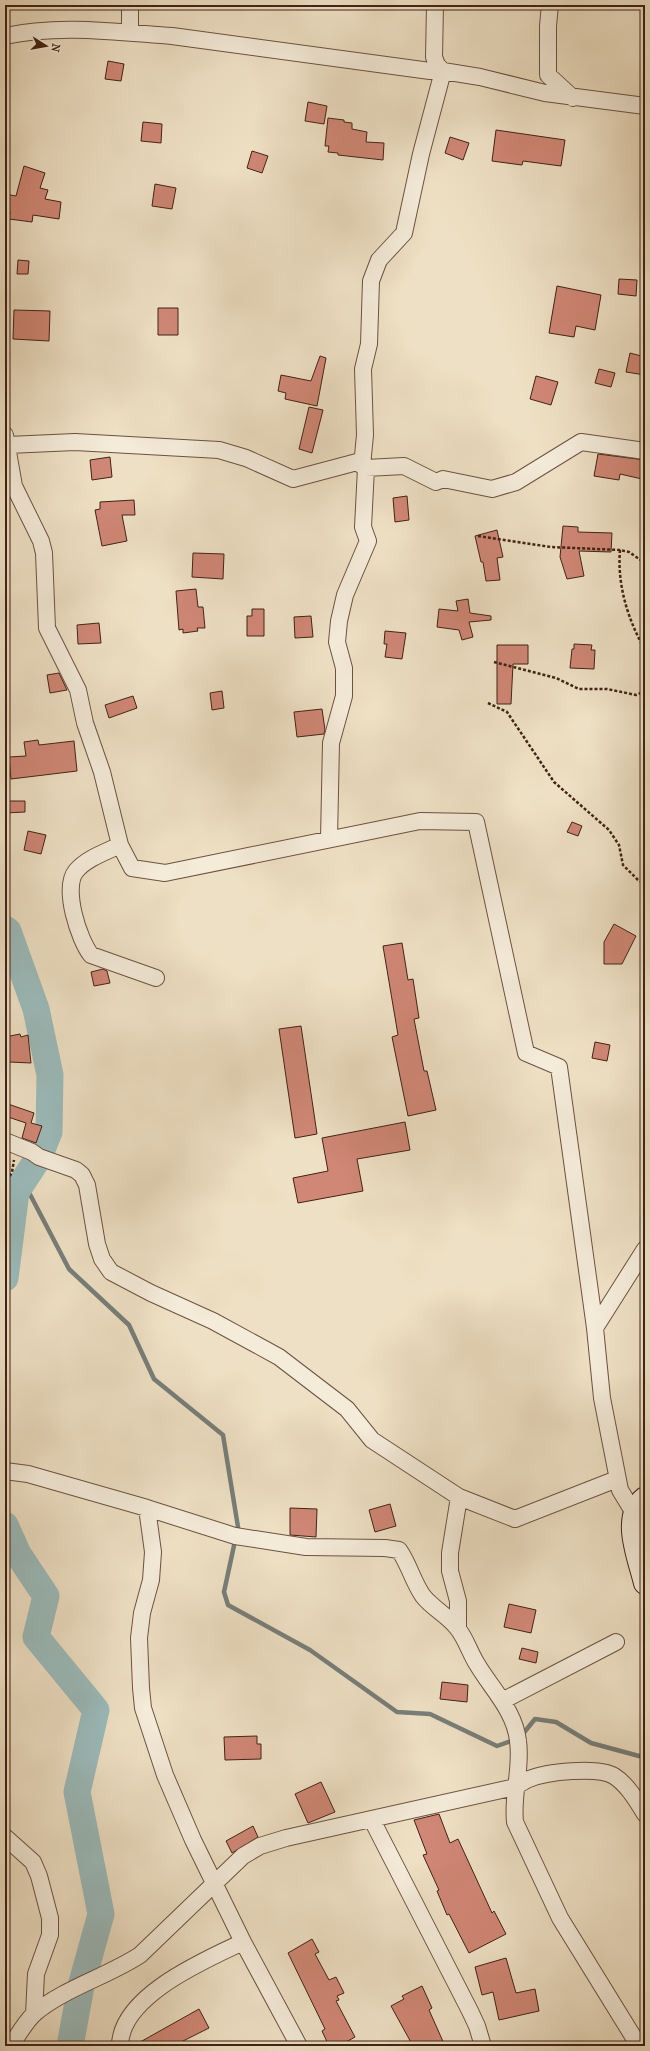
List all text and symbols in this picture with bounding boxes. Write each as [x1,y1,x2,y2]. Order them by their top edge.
north arrow [26,26,66,66]
text: N [48,42,63,54]

